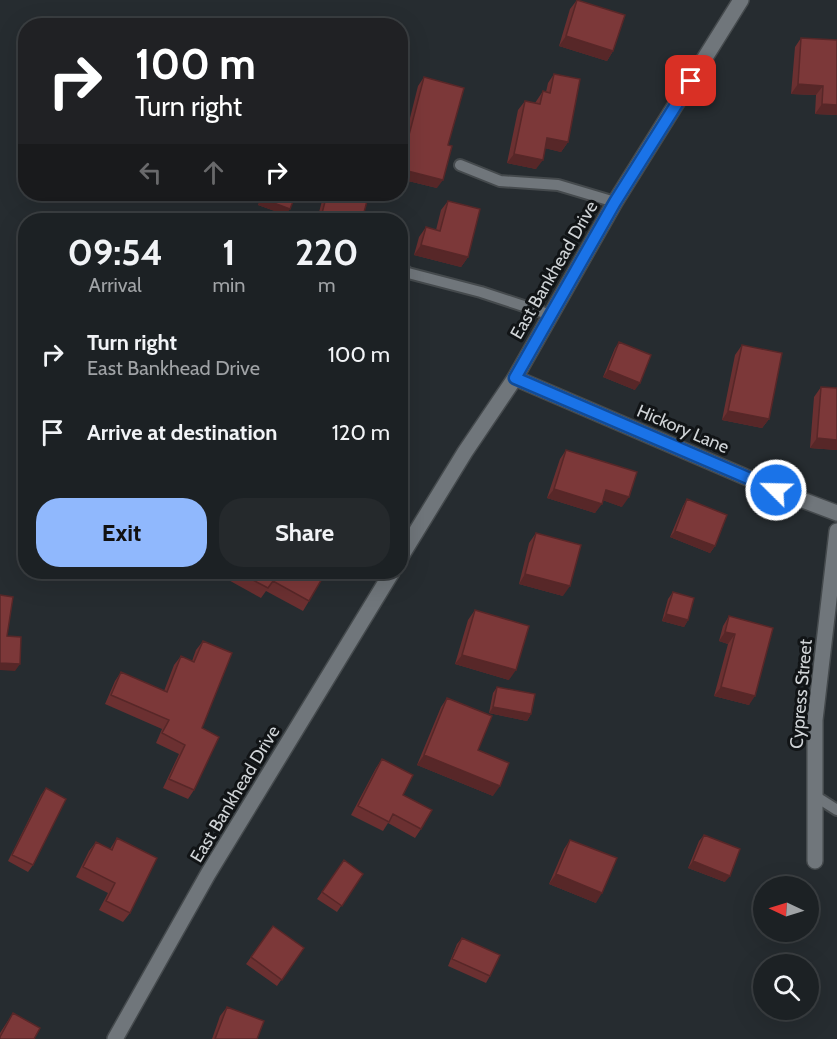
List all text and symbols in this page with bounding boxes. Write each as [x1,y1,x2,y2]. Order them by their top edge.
text: 100 m [135,38,256,90]
icon: right [36,42,114,120]
pin [665,55,716,106]
icon: arrive [674,64,707,97]
text: Turn right [135,90,242,123]
icon: left [134,156,167,189]
icon: ahead [197,156,230,189]
icon: right [260,156,293,189]
street label: East Bankhead Drive [506,197,602,343]
text: 09:54 [68,230,163,274]
text: 1 [222,230,236,274]
text: 220 [295,230,358,274]
text: Arrival [89,273,142,297]
text: min [212,273,245,297]
text: m [318,273,335,297]
text: Turn right [87,329,177,356]
icon: right [36,338,69,371]
text: 100 m [328,341,390,368]
text: East Bankhead Drive [87,356,260,380]
street label: Hickory Lane [634,400,732,458]
icon: arrive [36,416,69,449]
text: Arrive at destination [87,419,277,446]
text: 120 m [332,419,390,446]
position arrow [744,458,808,522]
button: Exit [36,498,207,567]
button: Share [219,498,390,567]
street label: Cypress Street [785,638,817,750]
street label: East Bankhead Drive [185,722,285,866]
north arrow [753,876,819,942]
map controls [753,876,819,1020]
button: search [753,954,819,1020]

